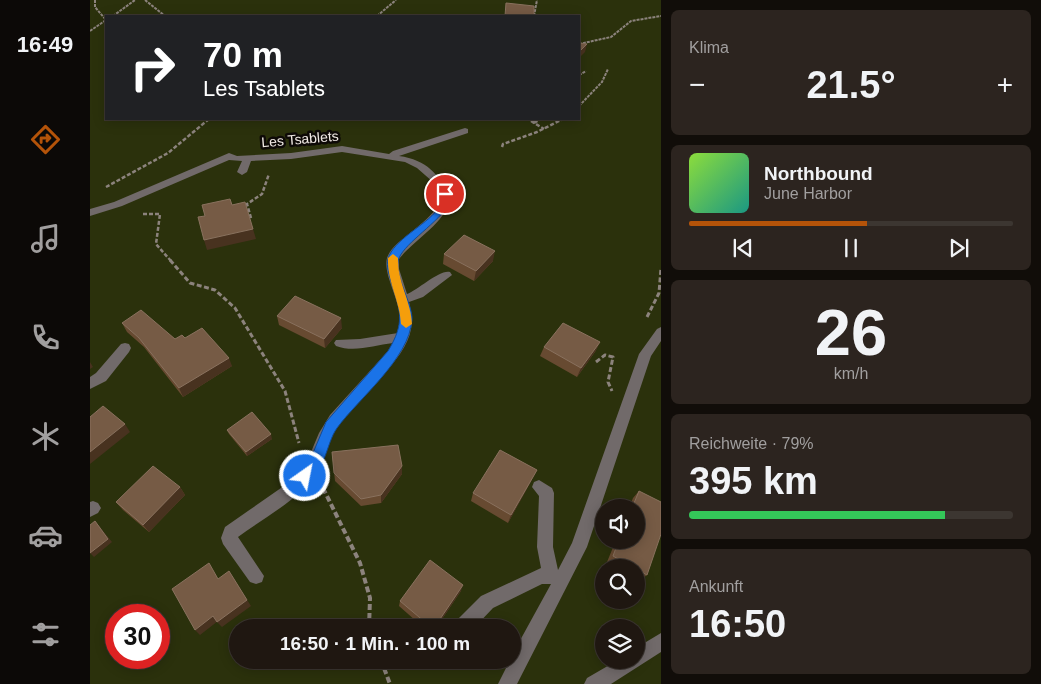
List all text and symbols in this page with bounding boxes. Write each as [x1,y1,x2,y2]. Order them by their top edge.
text: 16:49 [17,32,73,57]
icon: right [120,35,185,100]
text: 70 m [203,35,283,74]
text: Klima [689,39,729,56]
text: 21.5° [806,64,896,106]
text: − [689,69,705,100]
text: + [997,69,1013,100]
text: Les Tsablets [203,76,325,101]
icon: directions [28,122,63,157]
street label: Les Tsablets [261,128,339,150]
text: Northbound [764,163,873,184]
pin [424,173,466,215]
icon: arrive [431,180,459,208]
text: June Harbor [764,185,852,202]
icon: music [28,221,63,256]
icon: previous [729,234,757,262]
icon: pause [837,234,865,262]
icon: next [945,234,973,262]
text: 26 [815,296,887,369]
icon: phone [28,320,63,355]
text: km/h [834,365,868,382]
icon: climate [28,419,63,454]
text: Reichweite · 79% [689,435,814,452]
position arrow [278,449,330,501]
text: 395 km [689,460,818,502]
map controls [595,499,645,669]
button: sound [595,499,645,549]
icon: car [28,518,63,553]
button: search [595,559,645,609]
text: Ankunft [689,578,743,595]
text: 16:50 [689,603,786,645]
speed limit sign: 30 [105,604,170,669]
icon: filters [28,617,63,652]
button: layers [595,619,645,669]
text: 16:50 · 1 Min. · 100 m [280,633,470,654]

